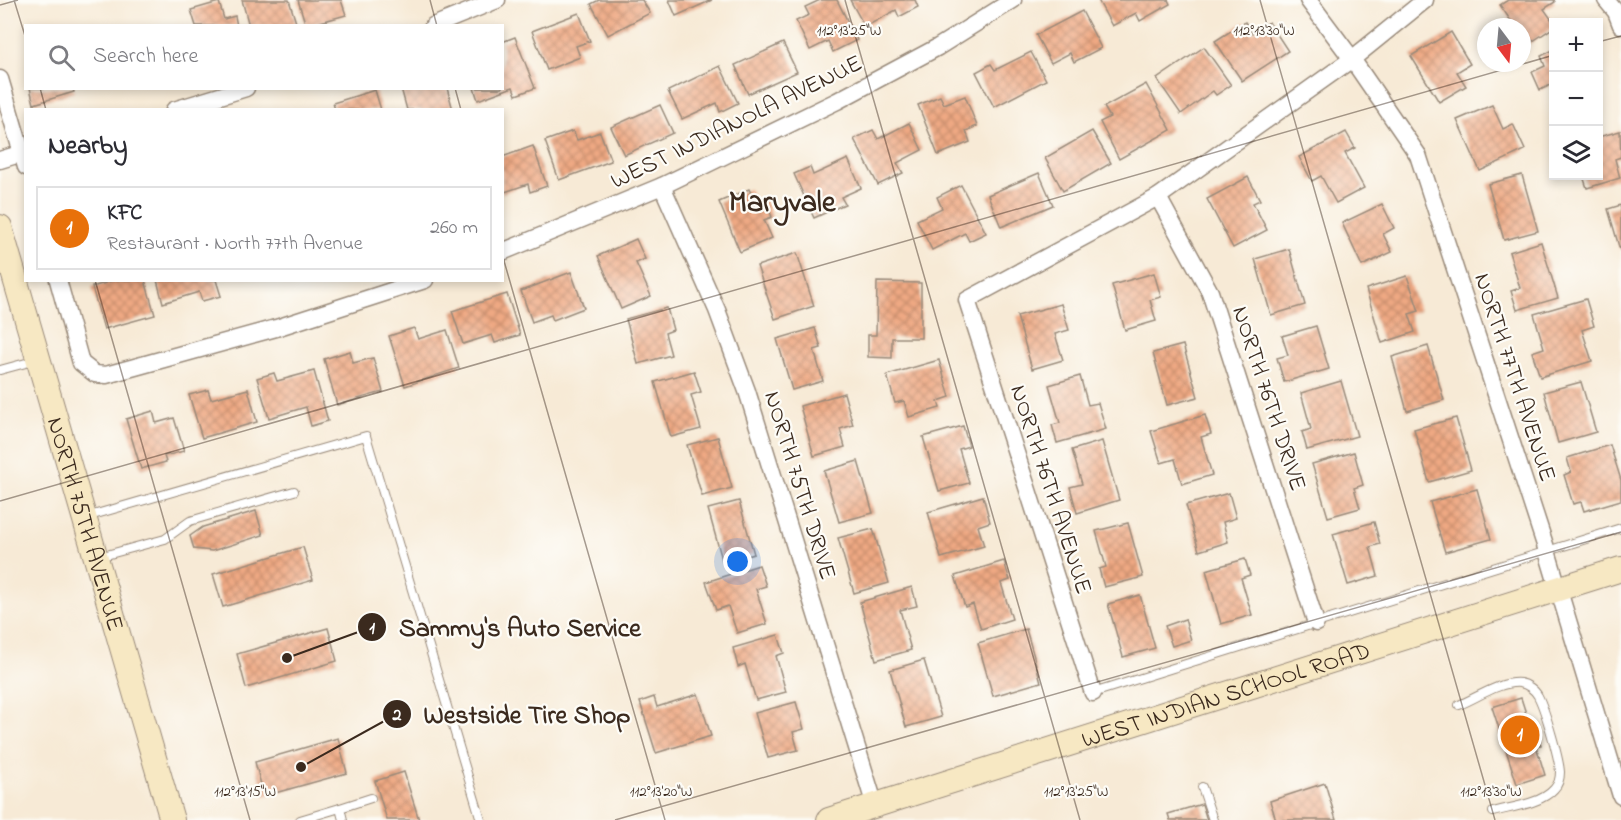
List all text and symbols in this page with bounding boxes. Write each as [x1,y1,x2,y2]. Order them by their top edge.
north arrow [1477,18,1531,72]
map controls [1549,18,1603,180]
button: + [1549,18,1603,72]
text: 112°13'25"W [817,20,881,42]
text: 112°13'30"W [1233,20,1295,42]
search box [24,24,504,90]
icon: search [45,41,78,74]
text: Search here [93,41,198,73]
street label: WEST INDIANOLA AVENUE [605,47,869,200]
button: − [1549,72,1603,126]
button: layers [1549,126,1603,180]
text: Nearby [48,128,127,166]
district label: Maryvale [729,182,837,226]
text: KFC [107,198,142,230]
text: 1 [66,214,73,243]
text: 260 m [430,214,478,243]
text: Restaurant · North 77th Avenue [107,230,363,259]
street label: NORTH 77TH AVENUE [1463,269,1564,487]
street label: NORTH 76TH DRIVE [1221,302,1314,496]
street label: NORTH 76TH AVENUE [999,381,1100,599]
street label: NORTH 75TH DRIVE [753,387,844,584]
street label: NORTH 75TH AVENUE [36,413,131,636]
your location [723,547,752,576]
callout: Sammy's Auto Service [357,605,653,649]
text: Sammy's Auto Service [399,611,642,649]
text: 1 [369,616,375,642]
street label: WEST INDIAN SCHOOL ROAD [1077,635,1375,759]
callout: Westside Tire Shop [382,692,643,736]
text: Westside Tire Shop [424,698,630,736]
text: 2 [392,703,402,729]
pin: 1 [1500,712,1540,758]
text: 112°13'15"W [214,781,276,803]
text: 112°13'20"W [630,781,692,803]
text: 112°13'25"W [1044,781,1108,803]
text: 112°13'30"W [1460,781,1522,803]

